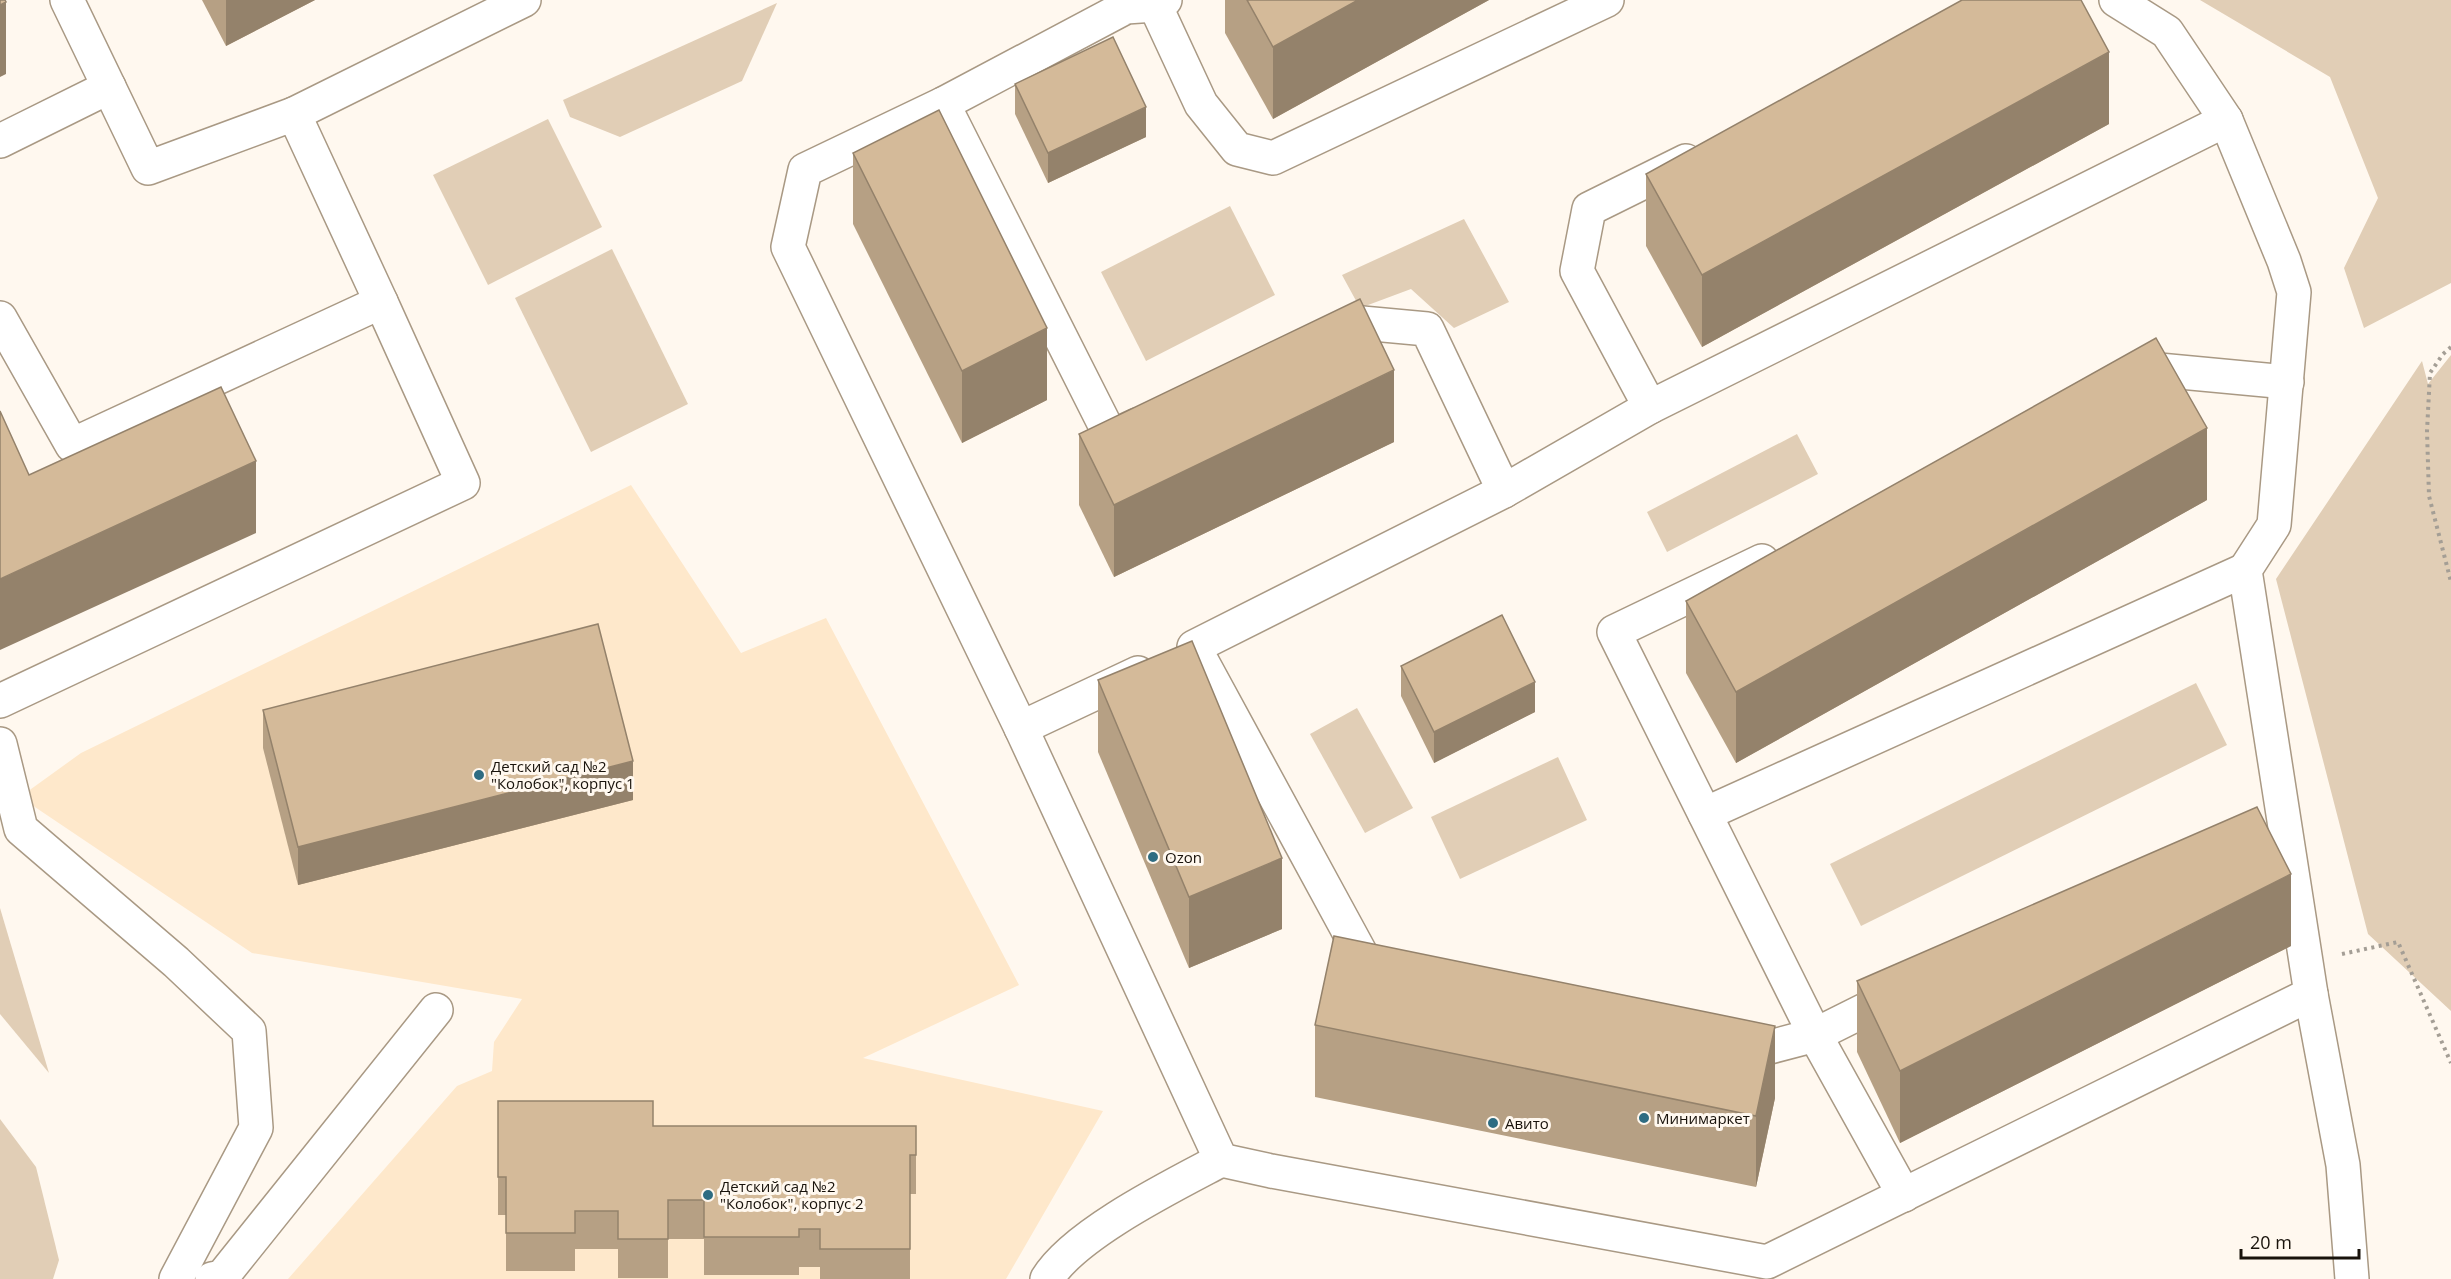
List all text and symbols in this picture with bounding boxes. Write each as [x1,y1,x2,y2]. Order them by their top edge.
place label: Детский сад №2 "Колобок", корпус 1 [491,756,635,793]
marker: Детский сад №2 "Колобок", корпус 1 [472,768,486,782]
place label: Ozon [1165,847,1202,867]
marker: Ozon [1146,850,1160,864]
place label: Минимаркет [1656,1108,1750,1128]
marker: Минимаркет [1637,1111,1651,1125]
place label: Авито [1505,1113,1549,1133]
marker: Авито [1486,1116,1500,1130]
place label: Детский сад №2 "Колобок", корпус 2 [720,1176,864,1213]
marker: Детский сад №2 "Колобок", корпус 2 [701,1188,715,1202]
scale bar [2241,1222,2360,1260]
text: 20 m [2250,1230,2292,1254]

